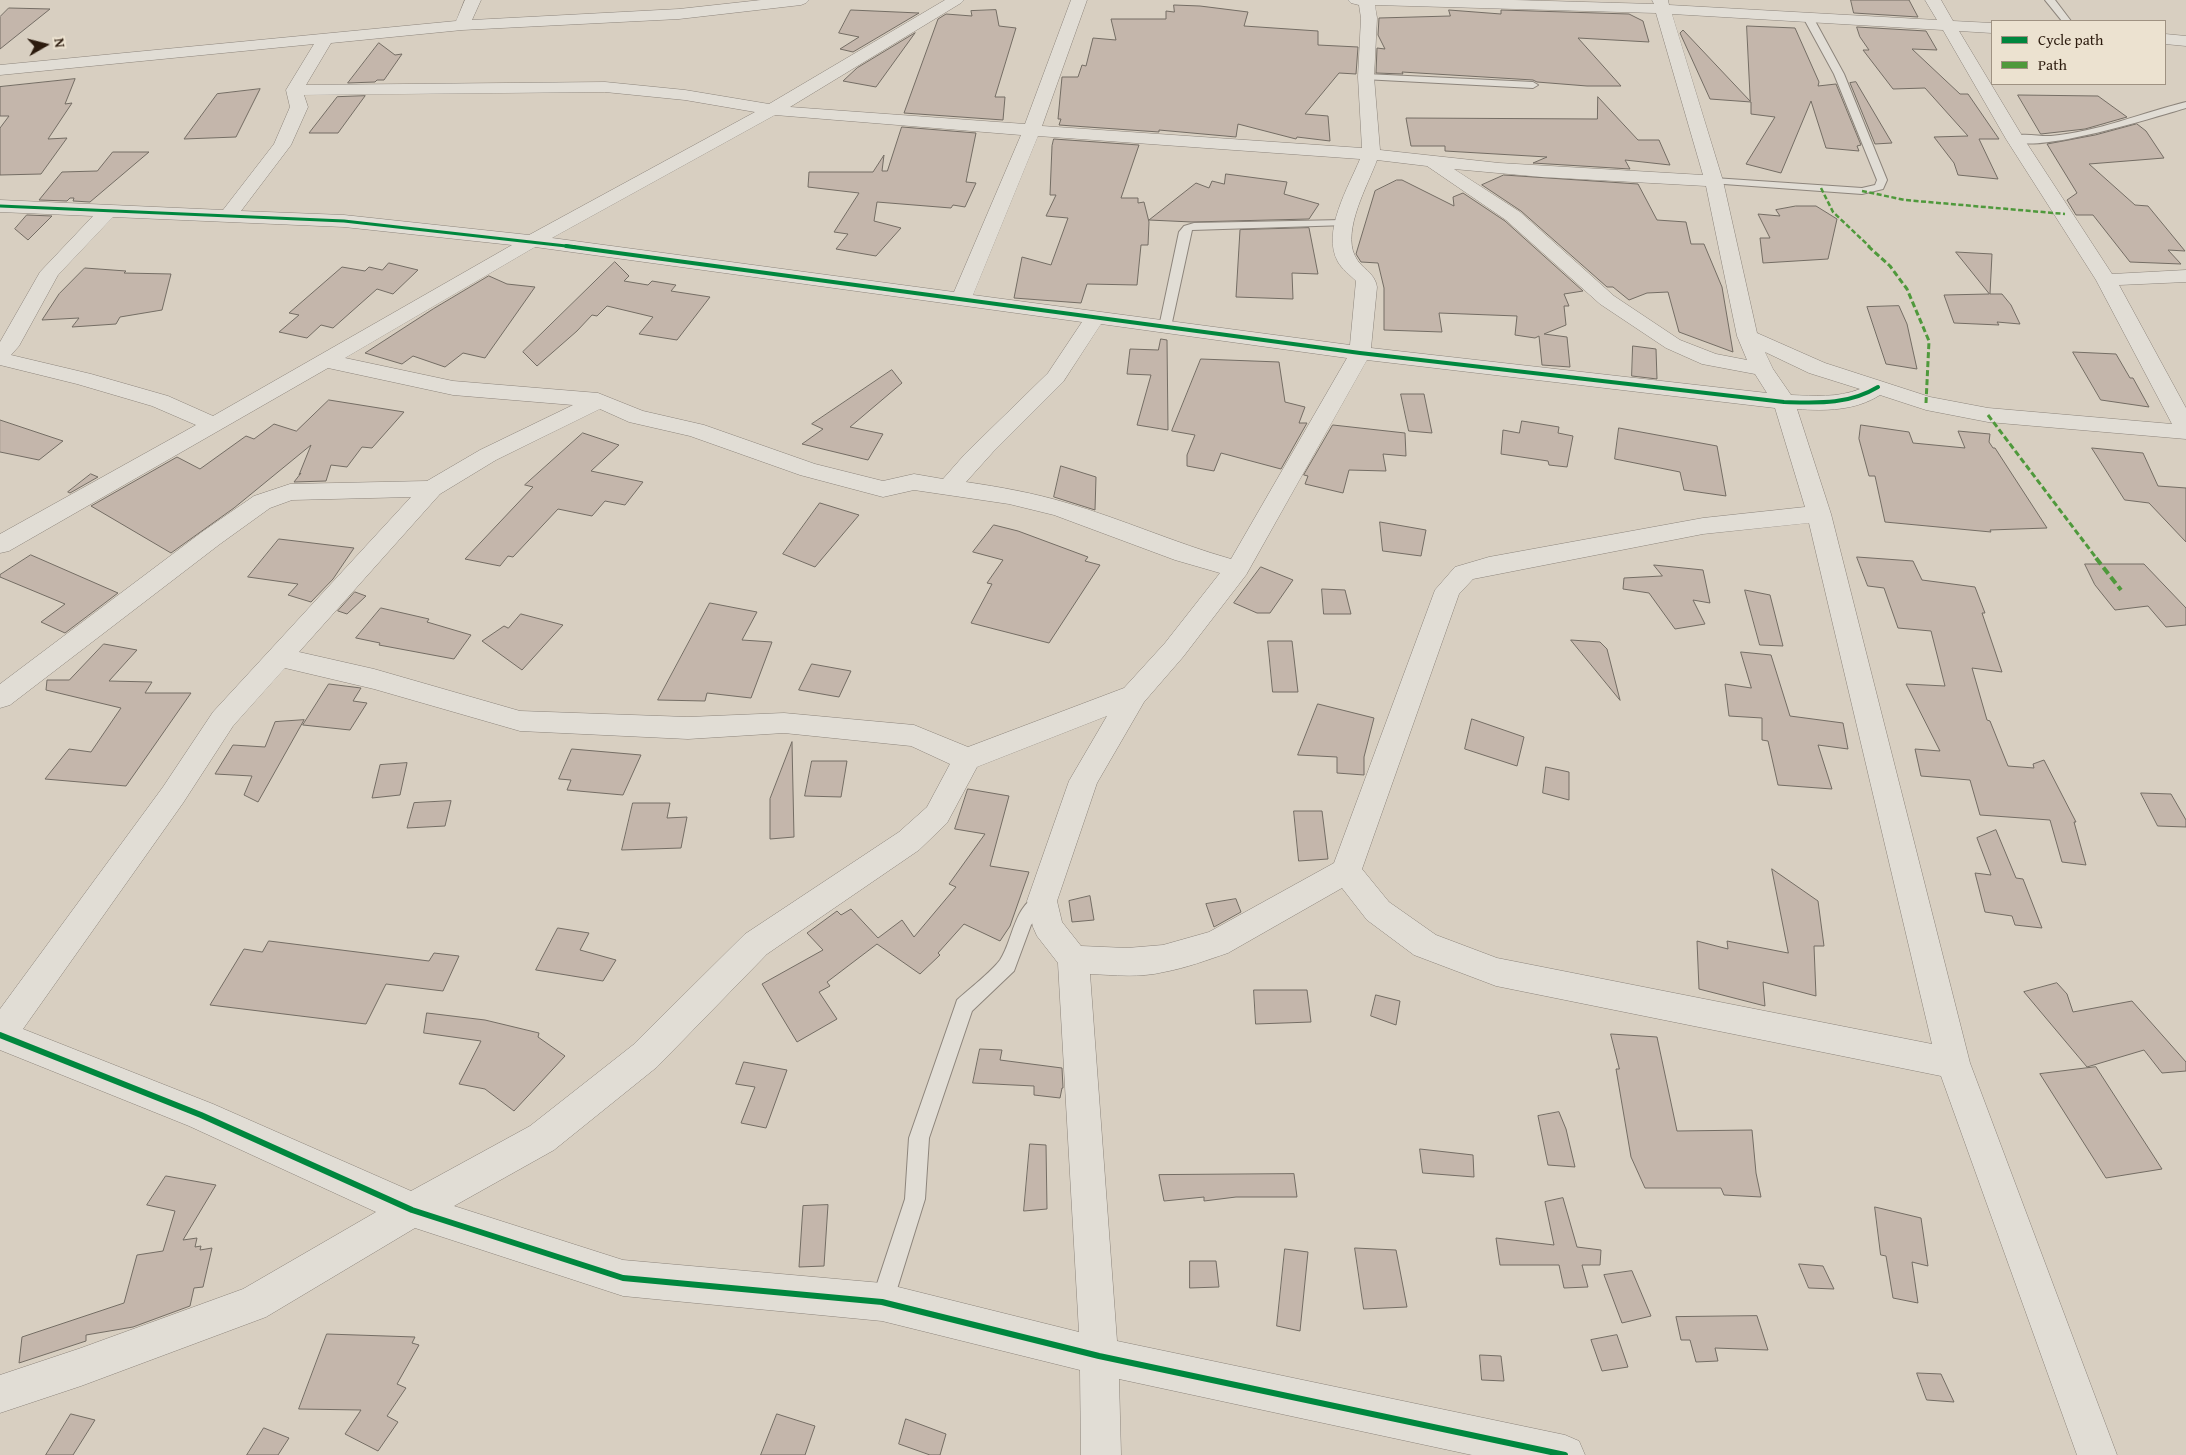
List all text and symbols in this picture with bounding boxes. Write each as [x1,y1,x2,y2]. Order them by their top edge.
north arrow [20,20,70,70]
legend [1991,20,2166,85]
text: Cycle path [2038,29,2104,50]
text: N [49,37,70,49]
text: Path [2038,54,2067,75]

